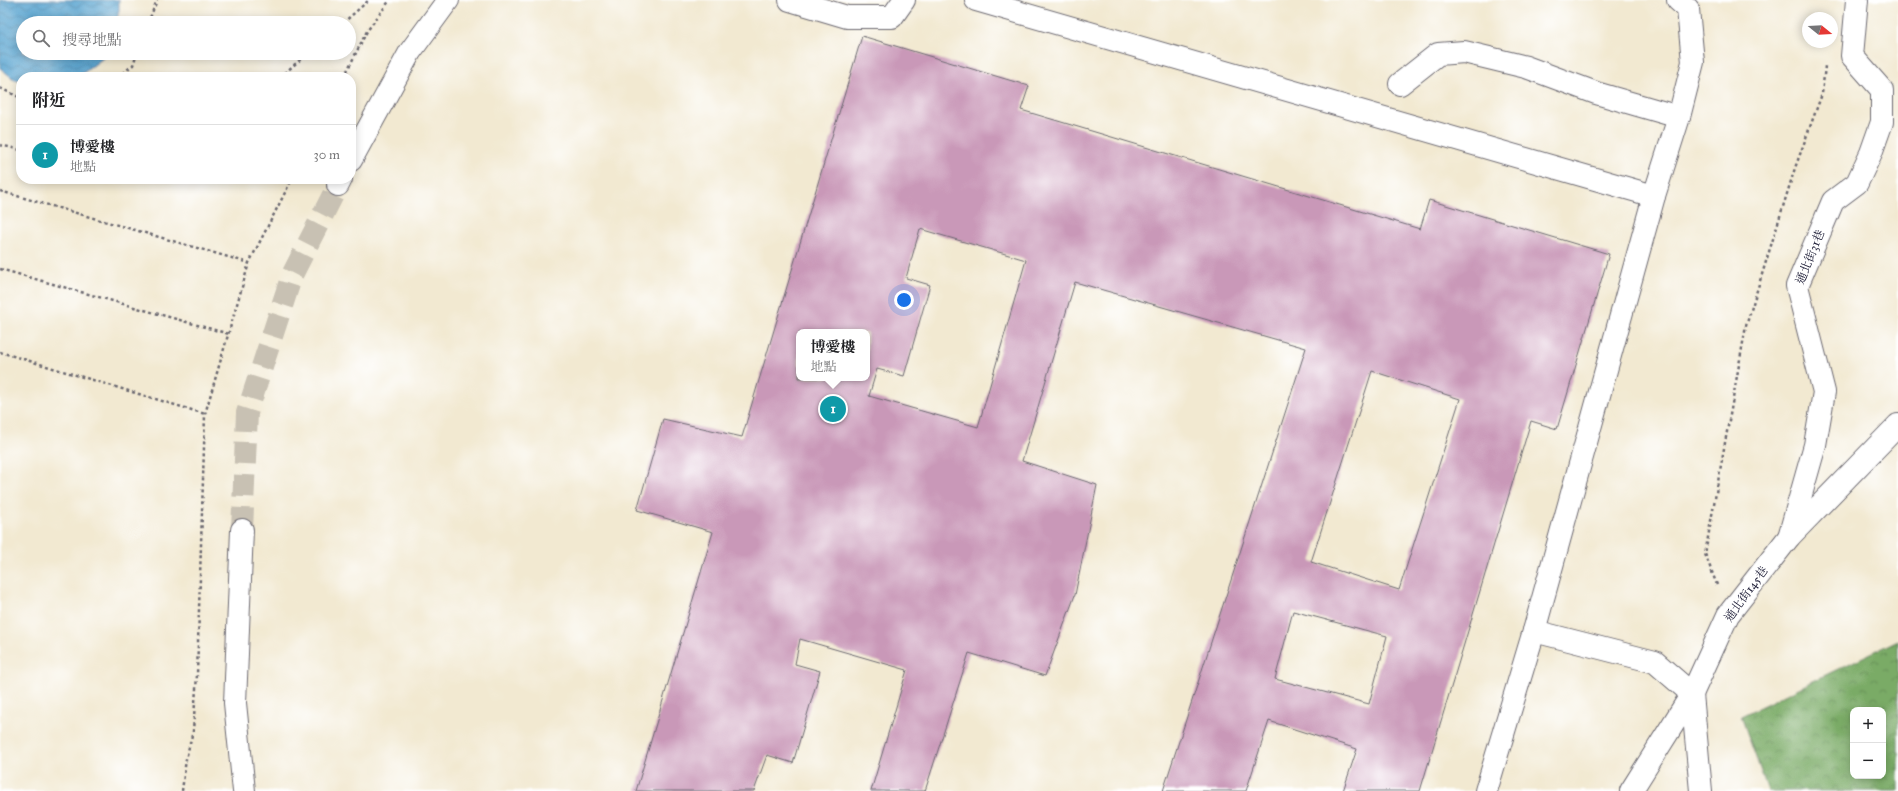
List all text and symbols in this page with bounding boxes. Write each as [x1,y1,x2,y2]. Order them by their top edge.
north arrow [1802,12,1838,48]
search box [16,16,356,60]
icon: search [30,27,52,49]
text: 搜尋地點 [62,31,122,49]
text: 附近 [32,90,66,111]
text: 博愛樓 [70,138,115,156]
text: 1 [42,147,48,163]
text: 30 m [314,147,340,163]
text: 地點 [70,159,96,175]
street label: 通北街31巷 [1793,228,1827,286]
your location [894,290,914,310]
popup [796,329,870,381]
text: 博愛樓 [810,338,856,356]
text: 地點 [810,359,837,375]
pin: 1 [820,394,846,424]
street label: 通北街145巷 [1721,564,1771,624]
map controls [1850,707,1886,779]
button: + [1850,707,1886,743]
button: − [1850,743,1886,779]

